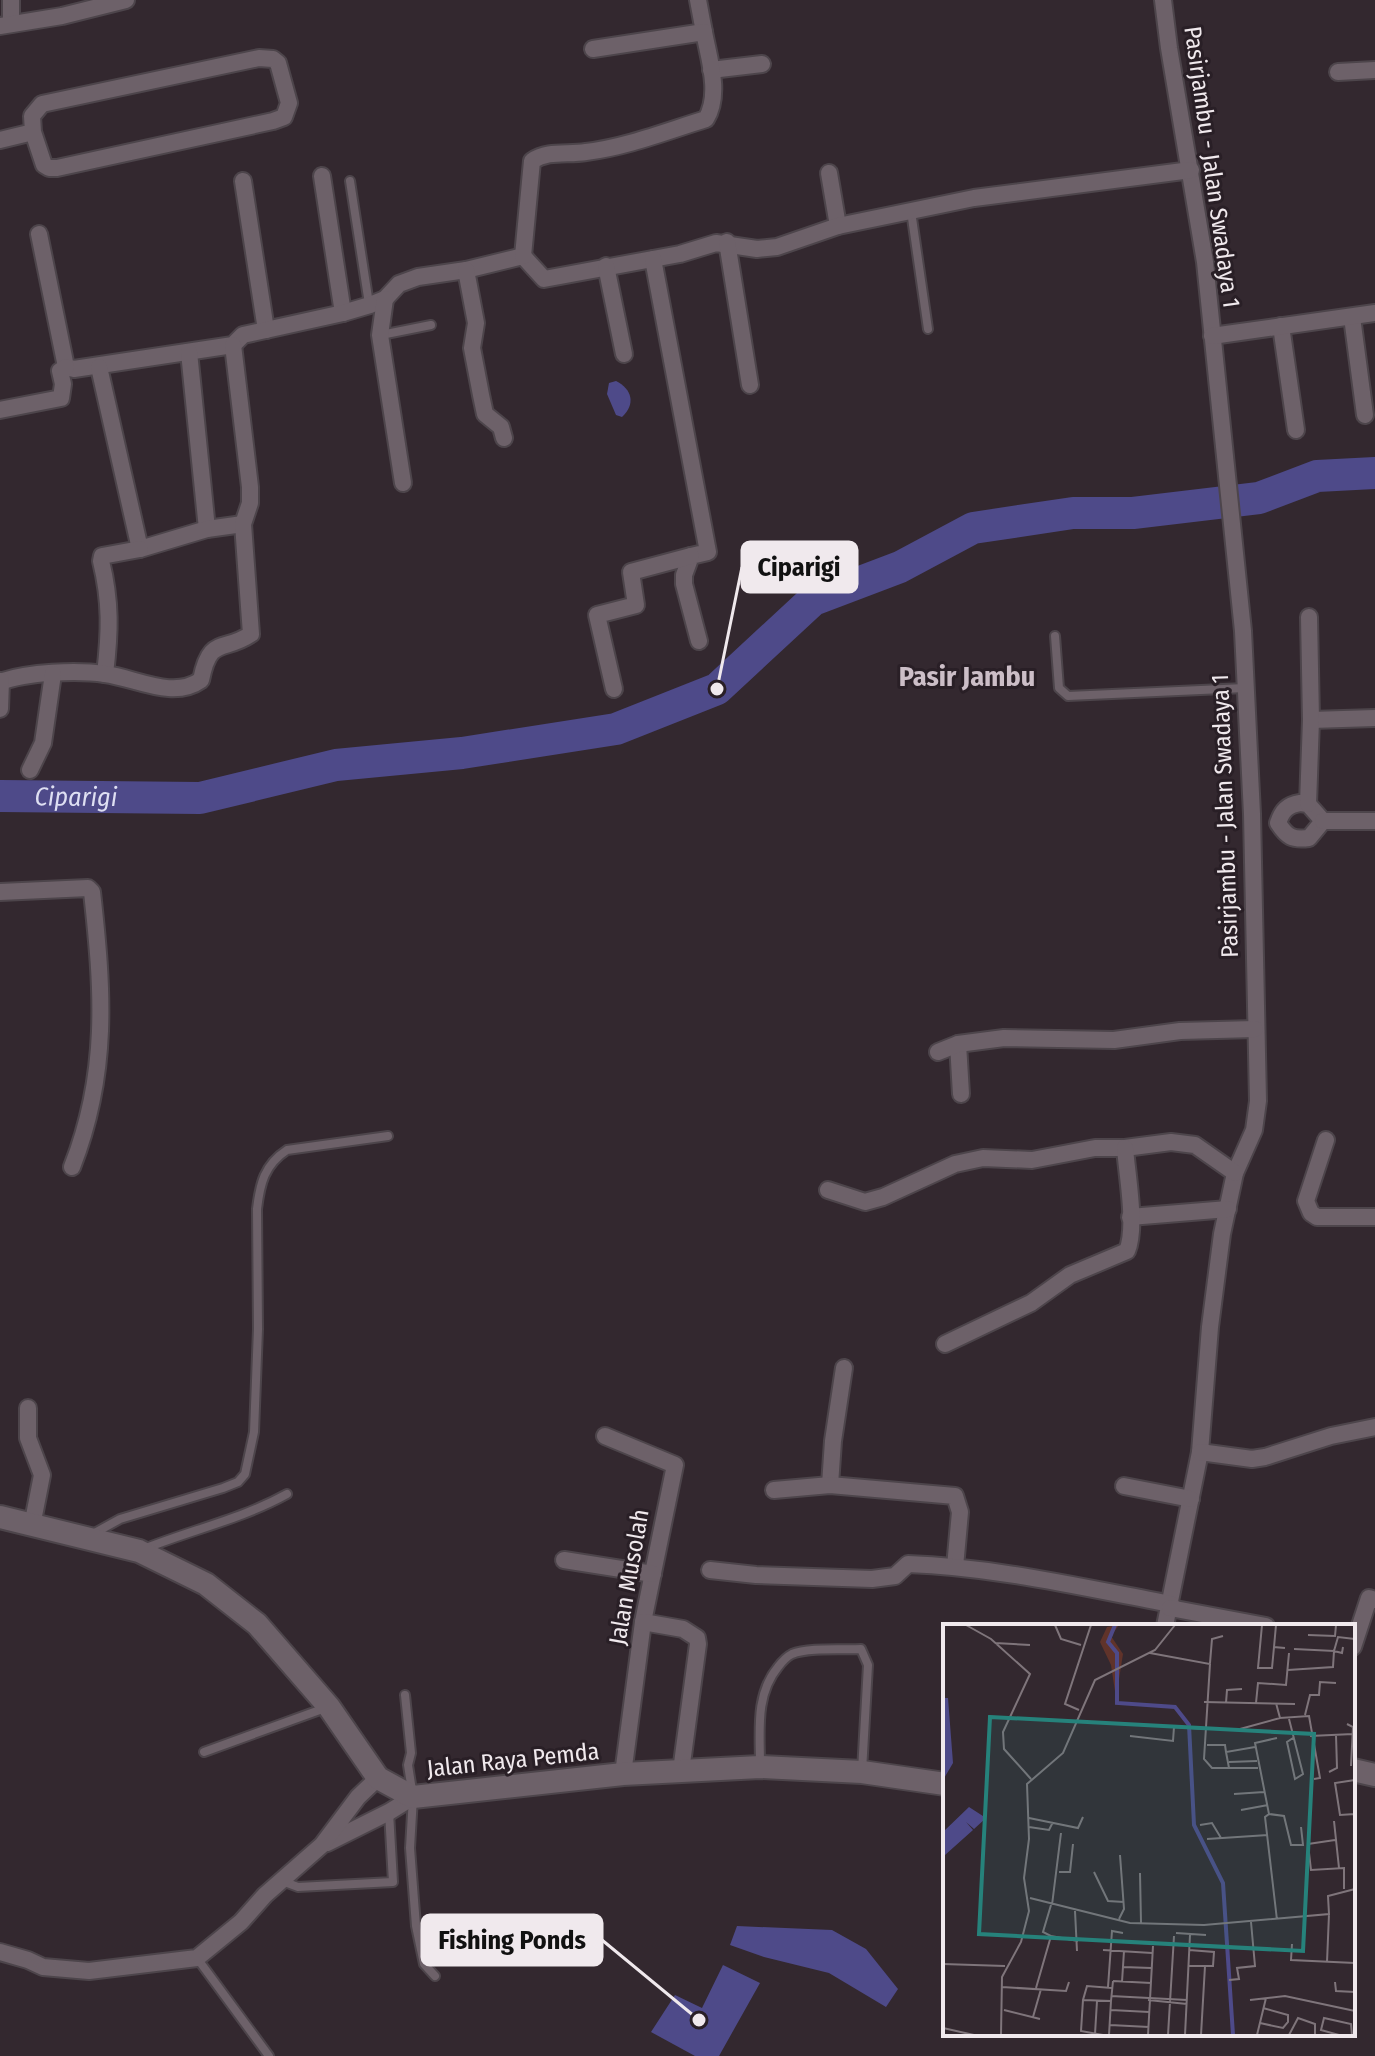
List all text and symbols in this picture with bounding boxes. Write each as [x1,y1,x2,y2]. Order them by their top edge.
street label: Pasirjambu - Jalan Swadaya 1 [1178,25,1246,309]
callout: Ciparigi [742,542,857,592]
text: Ciparigi [757,552,841,583]
district label: Pasir Jambu [899,660,1035,693]
street label: Pasirjambu - Jalan Swadaya 1 [1206,674,1244,958]
water label: Ciparigi [35,781,118,813]
street label: Jalan Musolah [603,1507,655,1647]
inset map [943,1624,1355,2036]
street label: Jalan Raya Pemda [425,1737,601,1783]
callout: Fishing Ponds [422,1915,602,1965]
text: Fishing Ponds [438,1925,586,1956]

